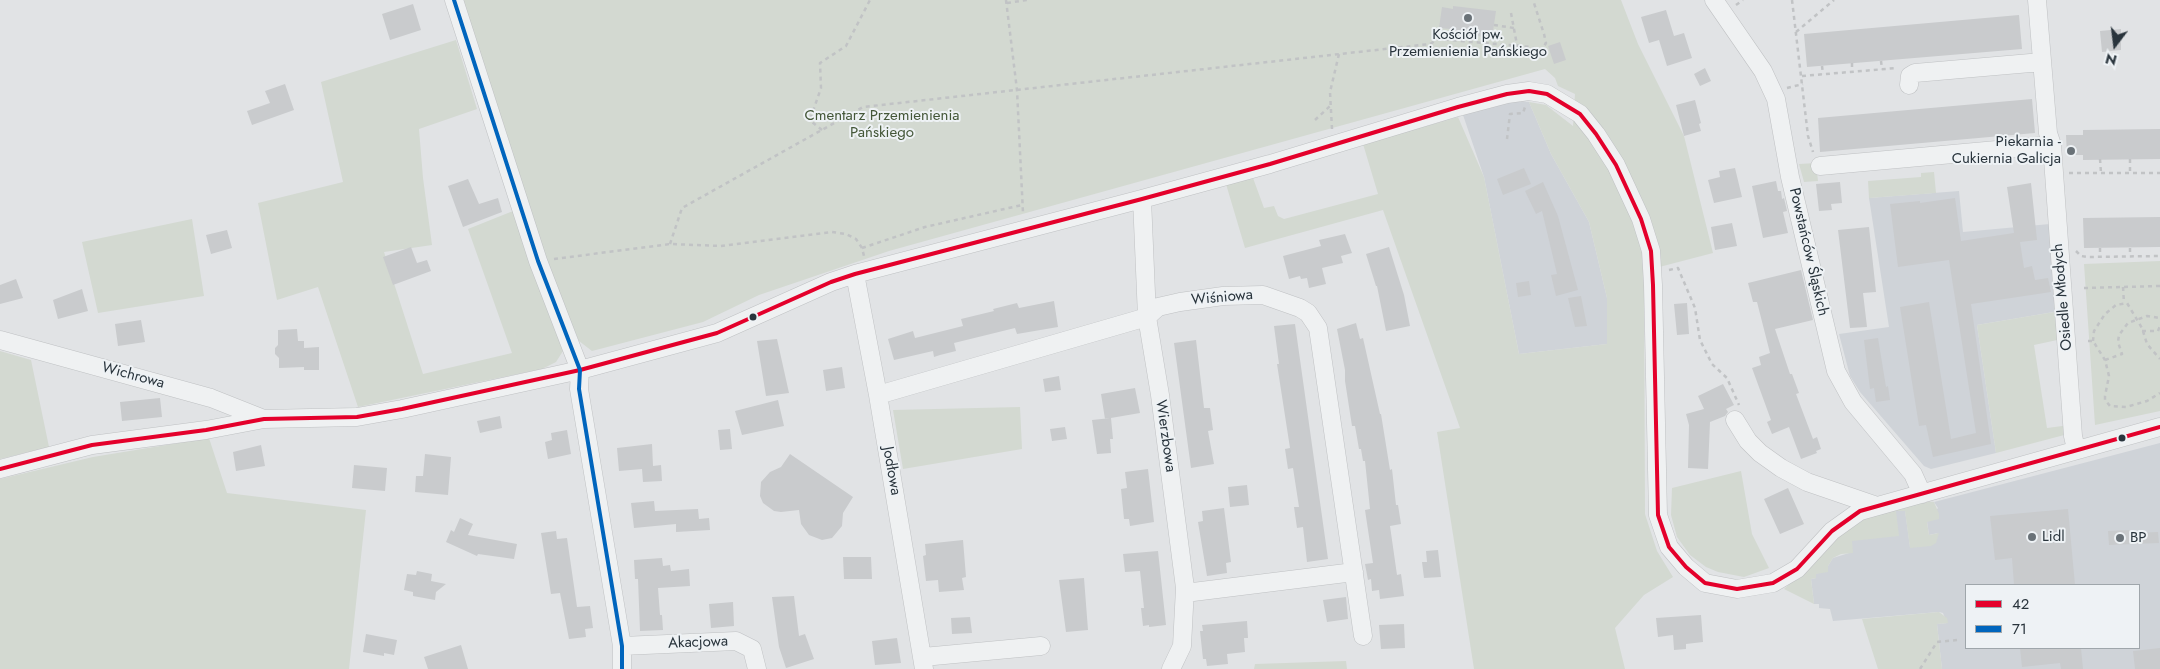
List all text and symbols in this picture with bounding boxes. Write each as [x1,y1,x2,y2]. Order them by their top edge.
marker: Kościół pw. Przemienienia Pańskiego [1462,12,1474,24]
north arrow [2090,20,2140,70]
place label: Kościół pw. Przemienienia Pańskiego [1389,26,1547,61]
text: N [2103,48,2119,71]
park label: Cmentarz Przemienienia Pańskiego [804,107,960,142]
place label: Piekarnia - Cukiernia Galicja [1952,133,2061,168]
marker: Piekarnia - Cukiernia Galicja [2065,145,2077,157]
street label: Powstańców Śląskich [1784,186,1832,318]
street label: Osiedle Młodych [2049,243,2077,351]
street label: Wiśniowa [1190,286,1254,310]
unlabelled marker [748,312,758,322]
street label: Wichrowa [100,359,166,393]
street label: Wierzbowa [1151,399,1179,473]
unlabelled marker [2117,433,2127,443]
street label: Jodłowa [878,445,904,497]
place label: Lidl [2042,528,2065,546]
place label: BP [2130,529,2147,547]
marker: Lidl [2026,531,2038,543]
marker: BP [2114,532,2126,544]
legend [1965,584,2140,649]
text: 42 [2012,593,2029,615]
text: 71 [2012,618,2027,640]
street label: Akacjowa [668,633,728,653]

